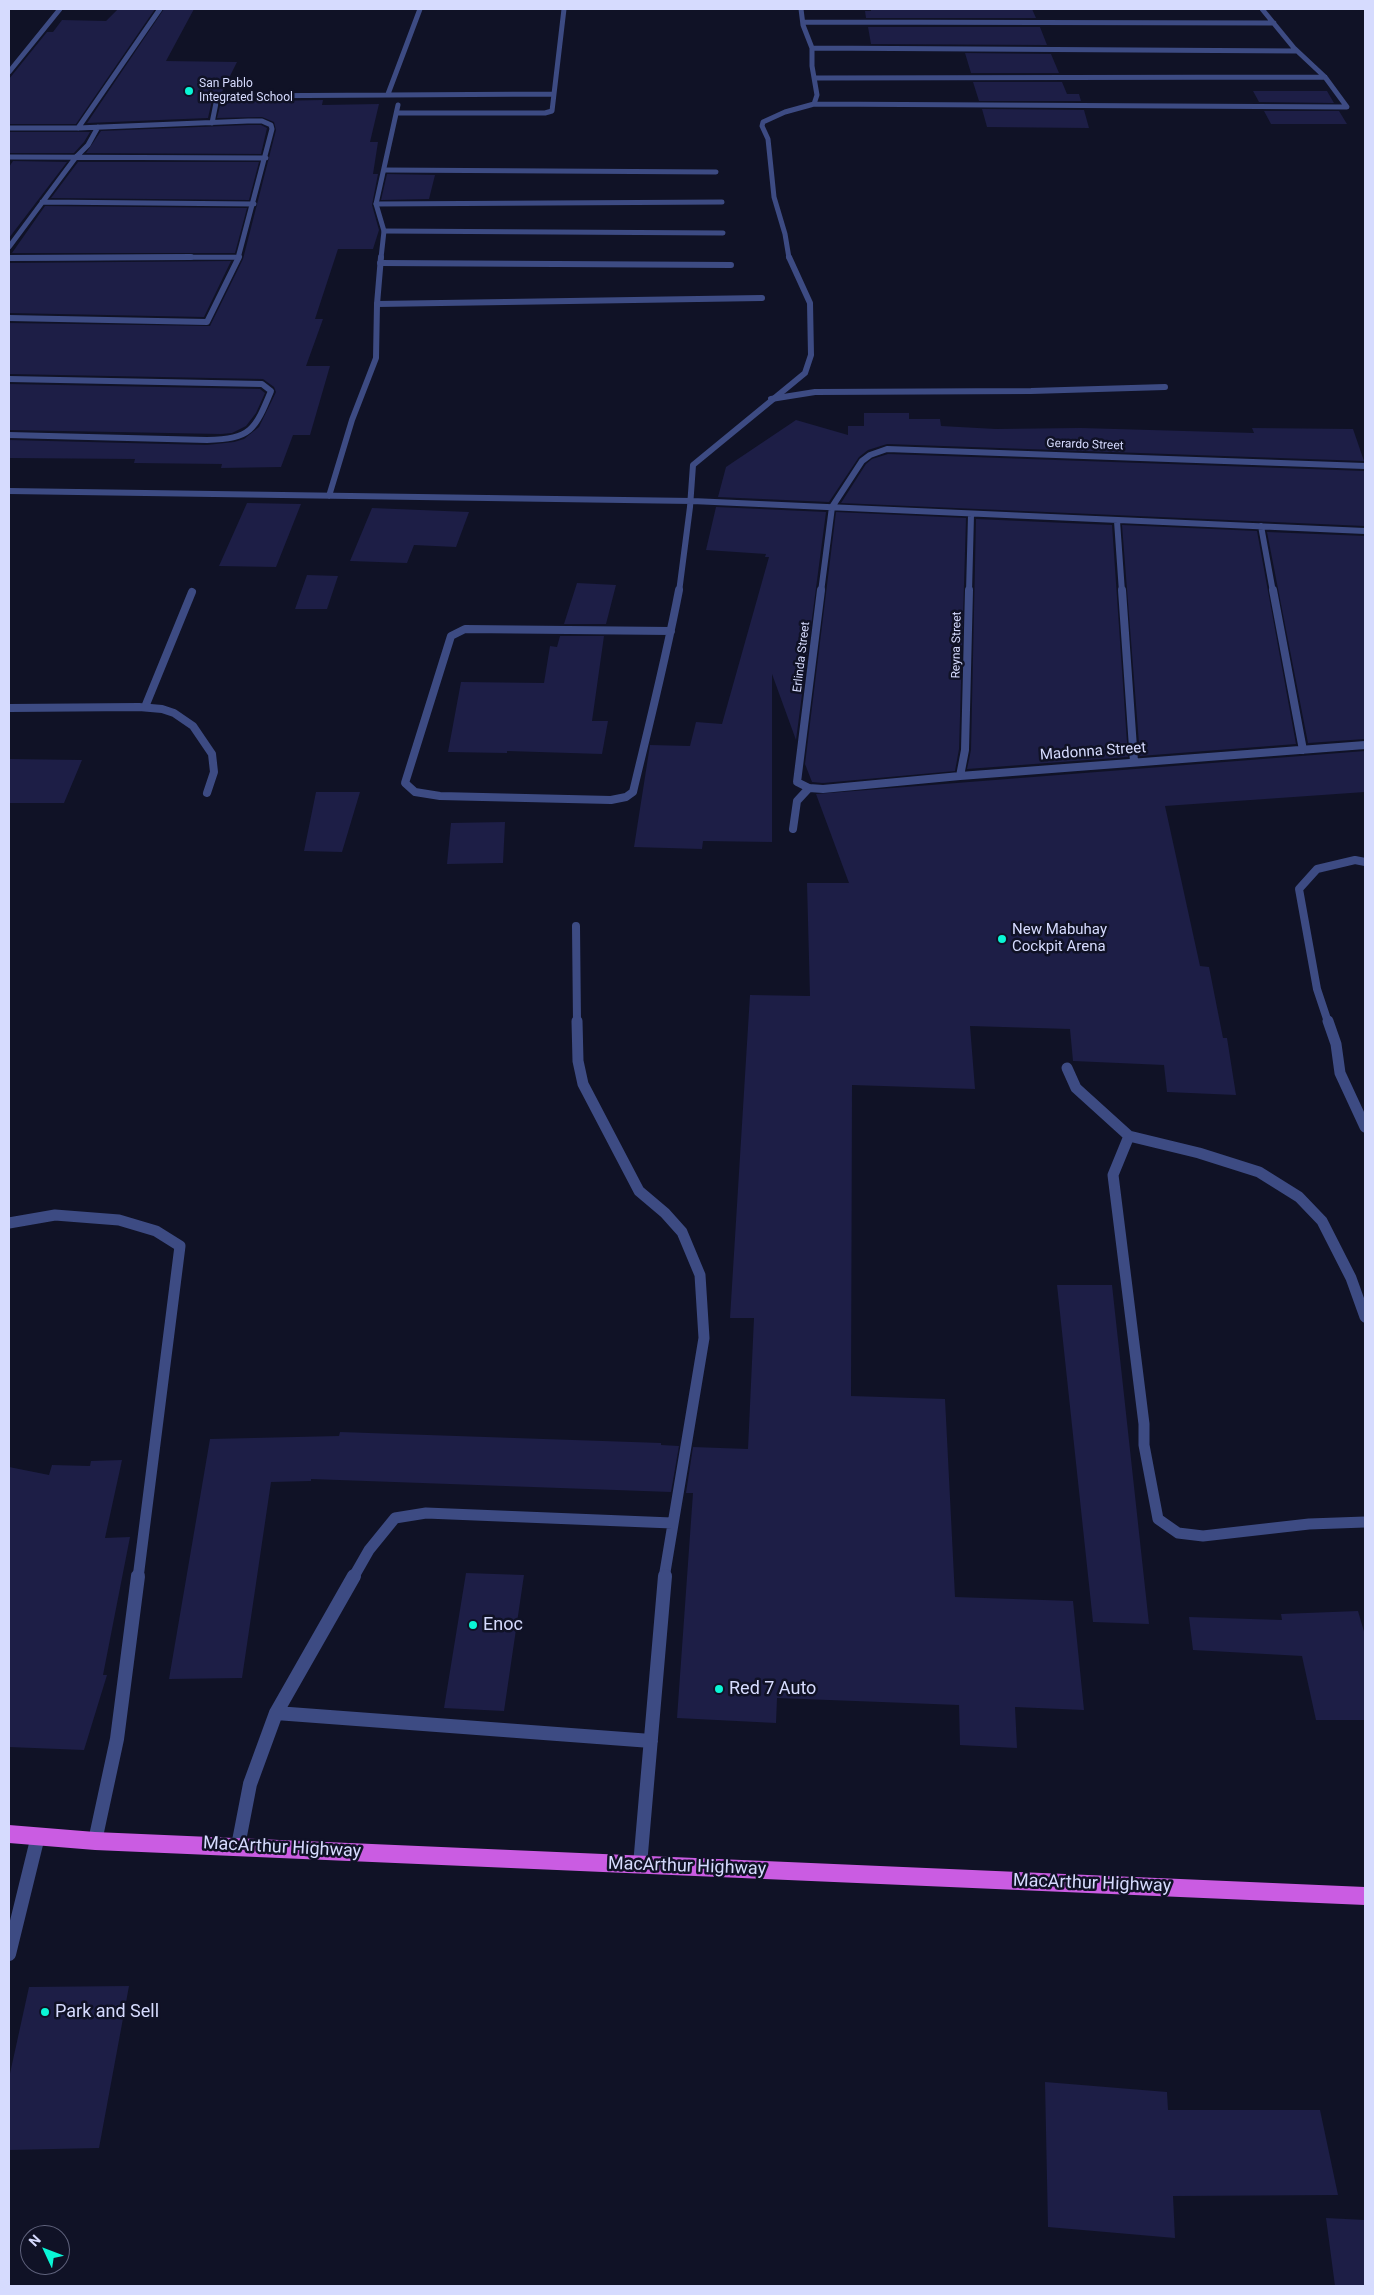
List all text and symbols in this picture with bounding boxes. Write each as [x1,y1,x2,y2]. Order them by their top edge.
place label: San Pablo Integrated School [199,77,293,105]
marker: San Pablo Integrated School [183,85,195,97]
street label: Gerardo Street [1046,436,1124,454]
street label: Reyna Street [949,611,965,679]
street label: Erlinda Street [791,621,813,693]
street label: Madonna Street [1039,739,1147,765]
place label: New Mabuhay Cockpit Arena [1012,921,1107,956]
marker: New Mabuhay Cockpit Arena [996,933,1008,945]
place label: Enoc [483,1614,523,1636]
marker: Enoc [467,1619,479,1631]
place label: Red 7 Auto [729,1678,816,1700]
marker: Red 7 Auto [713,1683,725,1695]
street label: MacArthur Highway [202,1833,362,1863]
street label: MacArthur Highway [607,1853,767,1881]
street label: MacArthur Highway [1012,1870,1172,1898]
place label: Park and Sell [55,2001,159,2023]
marker: Park and Sell [39,2006,51,2018]
north arrow [20,2225,70,2275]
text: N [26,2231,44,2250]

